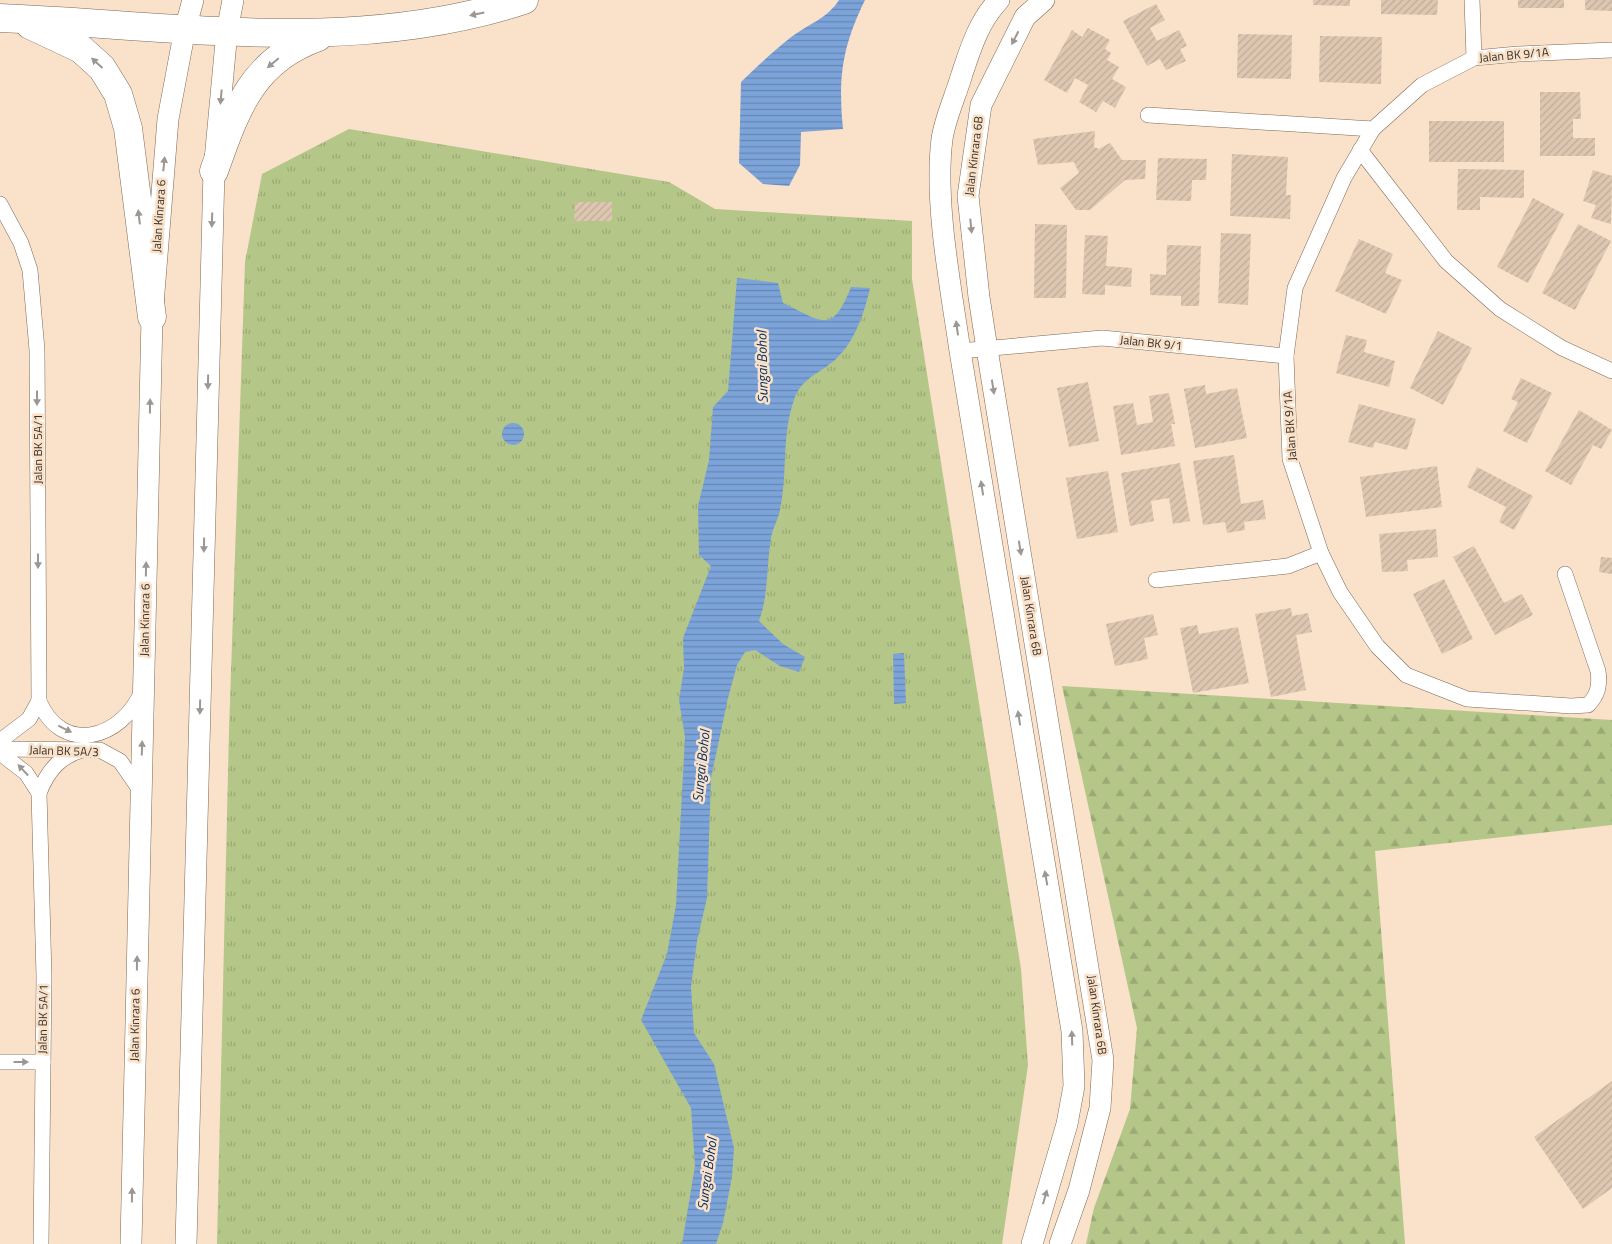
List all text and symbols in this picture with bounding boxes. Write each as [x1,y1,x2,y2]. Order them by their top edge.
one-way arrow [469,10,484,18]
one-way arrow [1011,31,1019,45]
street label: Jalan BK 9/1A [1478,42,1550,67]
one-way arrow [91,57,103,69]
one-way arrow [267,57,279,68]
one-way arrow [217,90,225,106]
street label: Jalan Kinrara 6B [959,115,988,197]
one-way arrow [160,156,168,172]
street label: Jalan Kinrara 6 [146,179,171,253]
one-way arrow [135,208,143,224]
one-way arrow [208,212,216,228]
one-way arrow [967,219,975,235]
one-way arrow [953,320,961,336]
water label: Sungai Bohol [750,329,773,403]
street label: Jalan BK 9/1 [1119,330,1183,355]
one-way arrow [204,374,212,390]
one-way arrow [990,380,998,396]
one-way arrow [33,391,41,407]
street label: Jalan BK 9/1A [1278,391,1301,461]
one-way arrow [146,398,154,414]
street label: Jalan BK 5A/1 [28,414,47,484]
one-way arrow [978,480,986,496]
one-way arrow [200,537,208,553]
one-way arrow [1016,540,1024,556]
one-way arrow [34,553,42,569]
one-way arrow [143,560,151,576]
street label: Jalan Kinrara 6B [1016,575,1047,657]
street label: Jalan Kinrara 6 [134,583,155,657]
one-way arrow [196,699,204,715]
one-way arrow [1015,710,1023,726]
one-way arrow [58,725,72,733]
water label: Sungai Bohol [686,727,715,803]
street label: Jalan BK 5A/3 [29,740,99,761]
one-way arrow [138,740,146,756]
one-way arrow [17,765,29,777]
one-way arrow [1041,870,1049,886]
one-way arrow [133,955,141,971]
street label: Jalan Kinrara 6B [1082,974,1112,1056]
street label: Jalan BK 5A/1 [32,984,53,1054]
street label: Jalan Kinrara 6 [124,988,145,1062]
one-way arrow [1068,1030,1076,1046]
one-way arrow [14,1058,30,1066]
water label: Sungai Bohol [691,1135,722,1211]
one-way arrow [128,1187,136,1203]
one-way arrow [1041,1190,1049,1205]

